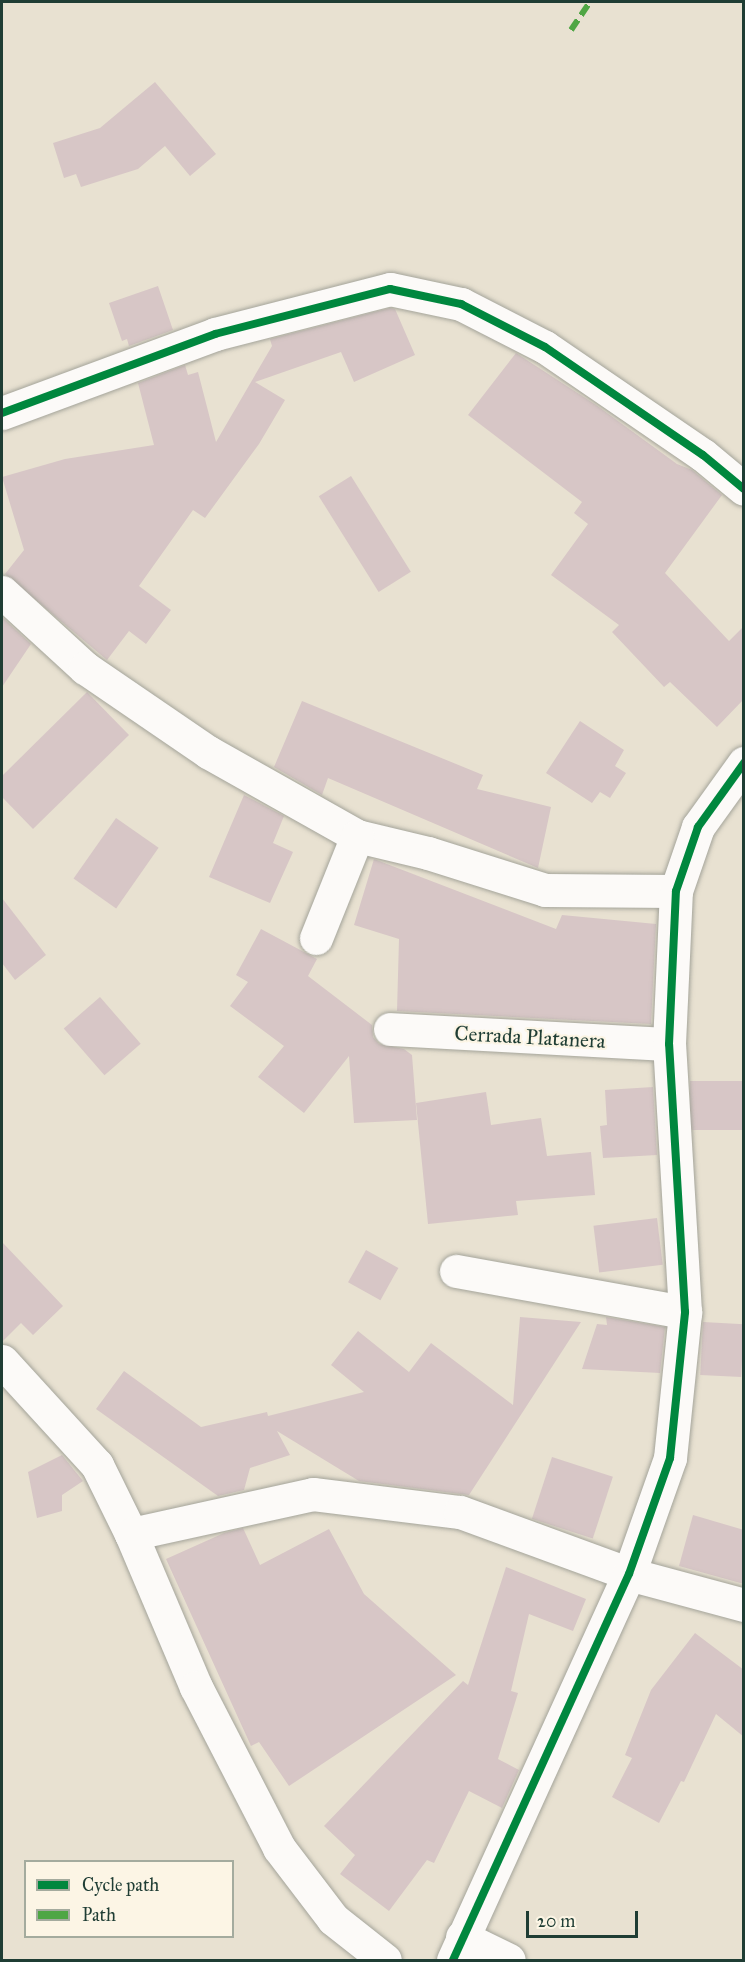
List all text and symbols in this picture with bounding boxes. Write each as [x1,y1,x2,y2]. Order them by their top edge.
street label: Cerrada Platanera [454,1020,606,1054]
legend [24,1860,234,1938]
text: Cycle path [82,1874,159,1896]
scale bar [529,1899,642,1937]
text: Path [82,1904,116,1926]
text: 20 m [537,1910,575,1932]

